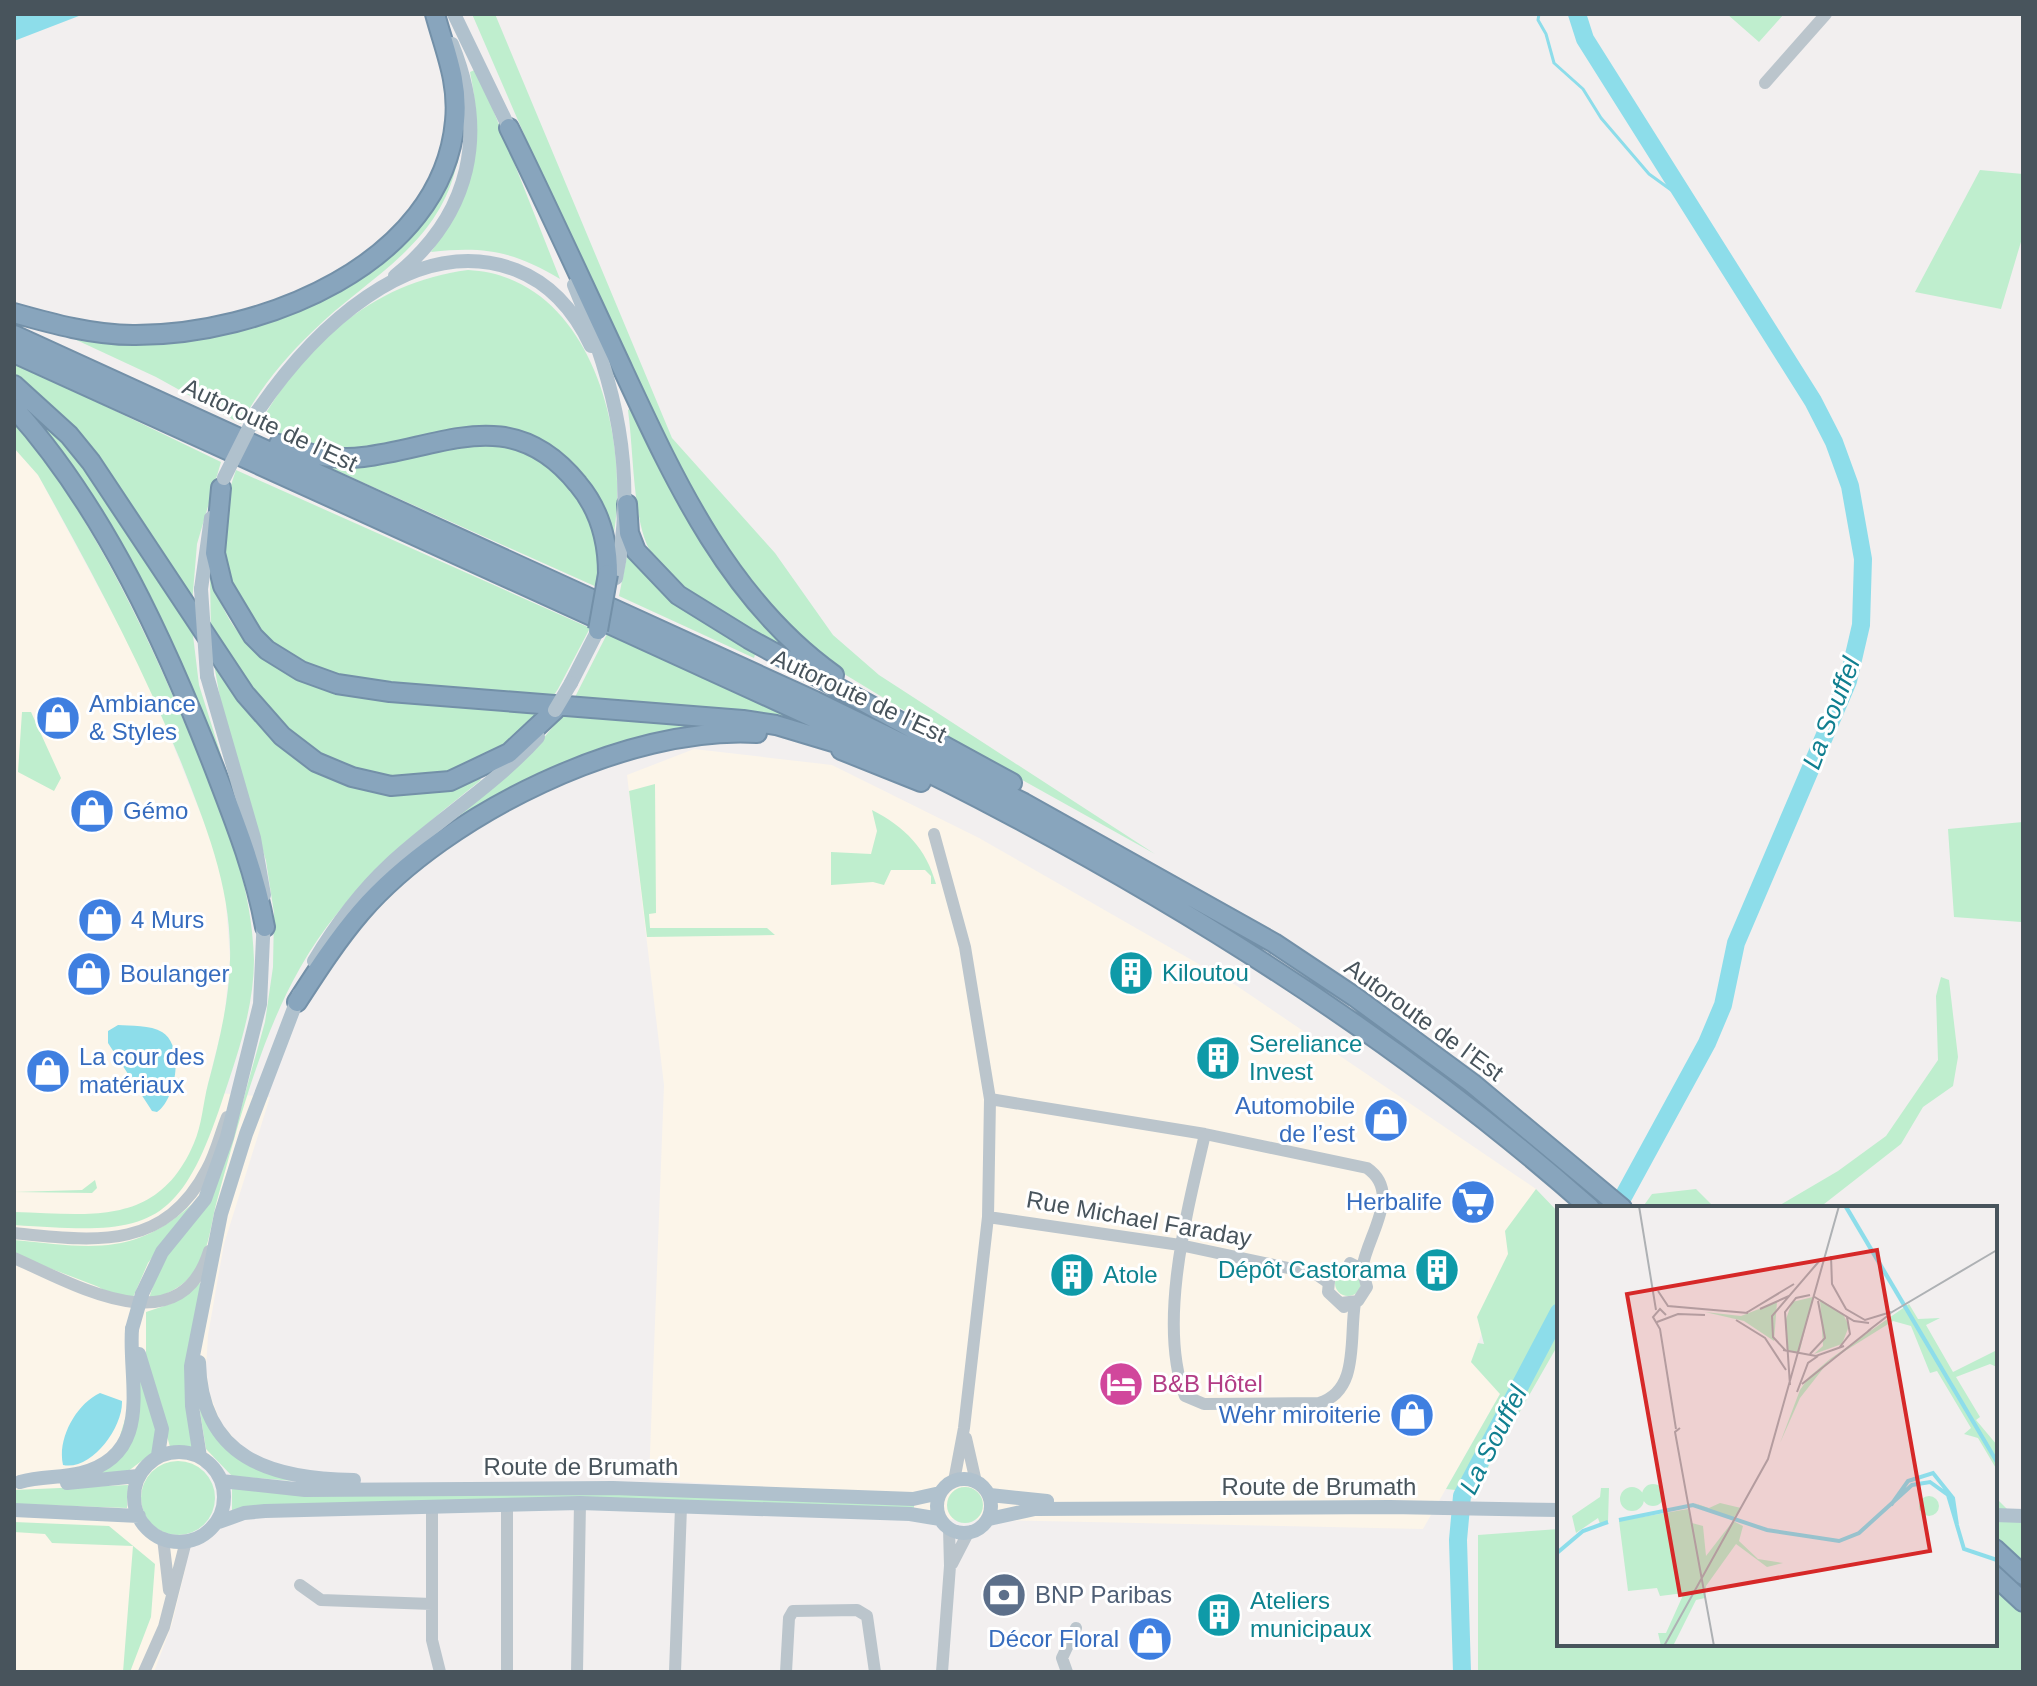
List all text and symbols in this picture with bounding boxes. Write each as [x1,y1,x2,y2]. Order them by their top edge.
street label: Autoroute de l’Est [179,372,362,477]
street label: Autoroute de l’Est [768,643,951,748]
water label: La Souffel [1796,652,1866,773]
place label: Ambiance & Styles [89,690,196,745]
shop icon: Ambiance & Styles [34,694,82,742]
shop icon: Gémo [68,787,116,835]
place label: Gémo [123,797,188,824]
shop icon: 4 Murs [76,896,124,944]
place label: 4 Murs [131,906,204,933]
building icon: Kiloutou [1107,949,1155,997]
shop icon: Boulanger [65,950,113,998]
street label: Autoroute de l’Est [1340,953,1509,1086]
place label: Kiloutou [1162,959,1249,986]
place label: Boulanger [120,960,229,987]
place label: Sereliance Invest [1249,1030,1362,1085]
building icon: Sereliance Invest [1194,1034,1242,1082]
place label: La cour des matériaux [79,1043,204,1098]
shop icon: La cour des matériaux [24,1047,72,1095]
place label: Automobile de l’est [1235,1092,1355,1147]
shop icon: Automobile de l’est [1362,1096,1410,1144]
supermarket icon: Herbalife [1449,1178,1497,1226]
street label: Rue Michael Faraday [1024,1185,1254,1252]
place label: Herbalife [1346,1188,1442,1215]
inset map [1557,1206,1997,1646]
building icon: Dépôt Castorama [1413,1246,1461,1294]
building icon: Atole [1048,1251,1096,1299]
place label: Dépôt Castorama [1218,1256,1407,1283]
place label: Atole [1103,1261,1158,1288]
hotel icon: B&B Hôtel [1097,1360,1145,1408]
place label: B&B Hôtel [1152,1370,1263,1397]
water label: La Souffel [1453,1380,1533,1499]
shop icon: Wehr miroiterie [1388,1391,1436,1439]
place label: Wehr miroiterie [1219,1401,1381,1428]
street label: Route de Brumath [484,1453,678,1480]
street label: Route de Brumath [1222,1473,1416,1500]
bank icon: BNP Paribas [980,1571,1028,1619]
place label: BNP Paribas [1035,1581,1172,1608]
place label: Ateliers municipaux [1250,1587,1371,1642]
building icon: Ateliers municipaux [1195,1591,1243,1639]
shop icon: Décor Floral [1126,1615,1174,1663]
place label: Décor Floral [988,1625,1119,1652]

